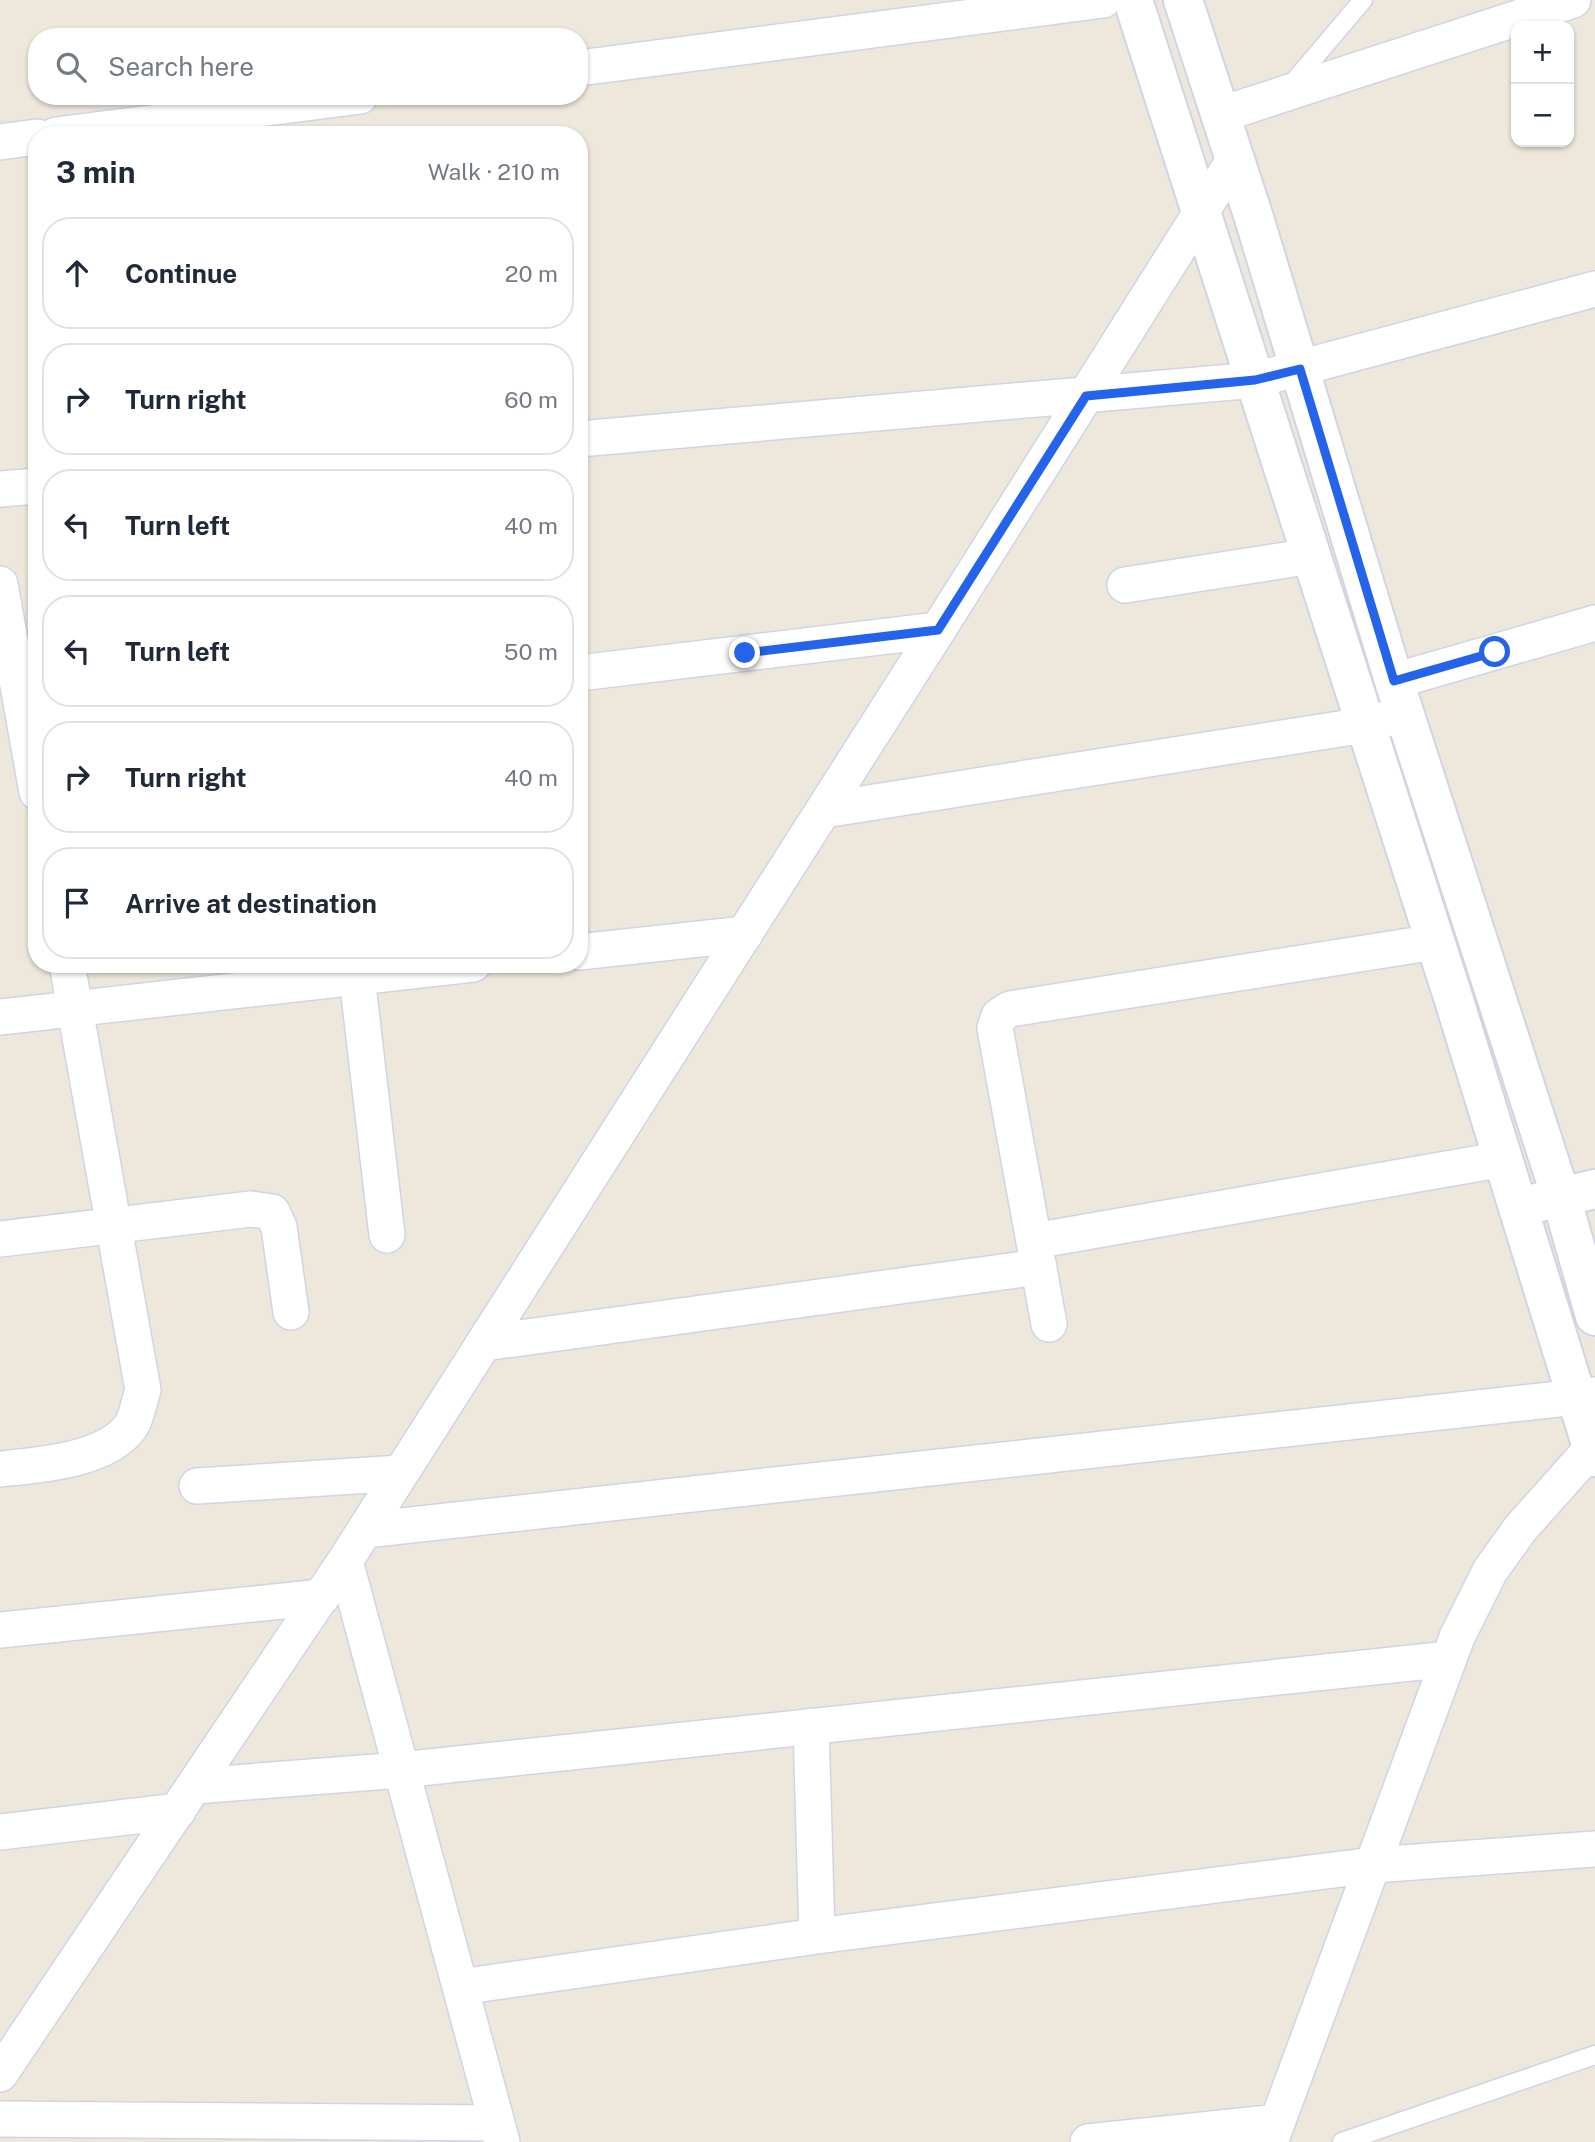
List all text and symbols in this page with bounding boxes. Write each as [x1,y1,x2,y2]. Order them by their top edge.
map controls [1511,21,1574,147]
button: + [1511,21,1574,84]
search box [28,28,588,105]
icon: search [52,48,90,86]
text: Search here [108,51,254,82]
button: − [1511,84,1574,147]
text: 3 min [56,154,135,190]
text: Walk · 210 m [428,158,560,185]
icon: ahead [58,254,96,292]
text: Continue [125,258,237,289]
text: 20 m [505,260,558,287]
icon: right [58,380,96,418]
text: Turn right [125,384,247,415]
text: 60 m [504,386,558,413]
icon: left [58,506,96,544]
text: Turn left [125,510,230,541]
text: 40 m [504,512,558,539]
icon: left [58,632,96,670]
text: Turn left [125,636,230,667]
route start [1479,636,1510,667]
route end [729,637,760,668]
text: 50 m [504,638,558,665]
icon: right [58,758,96,796]
text: Turn right [125,762,247,793]
text: 40 m [504,764,558,791]
icon: arrive [58,884,96,922]
text: Arrive at destination [125,888,377,919]

